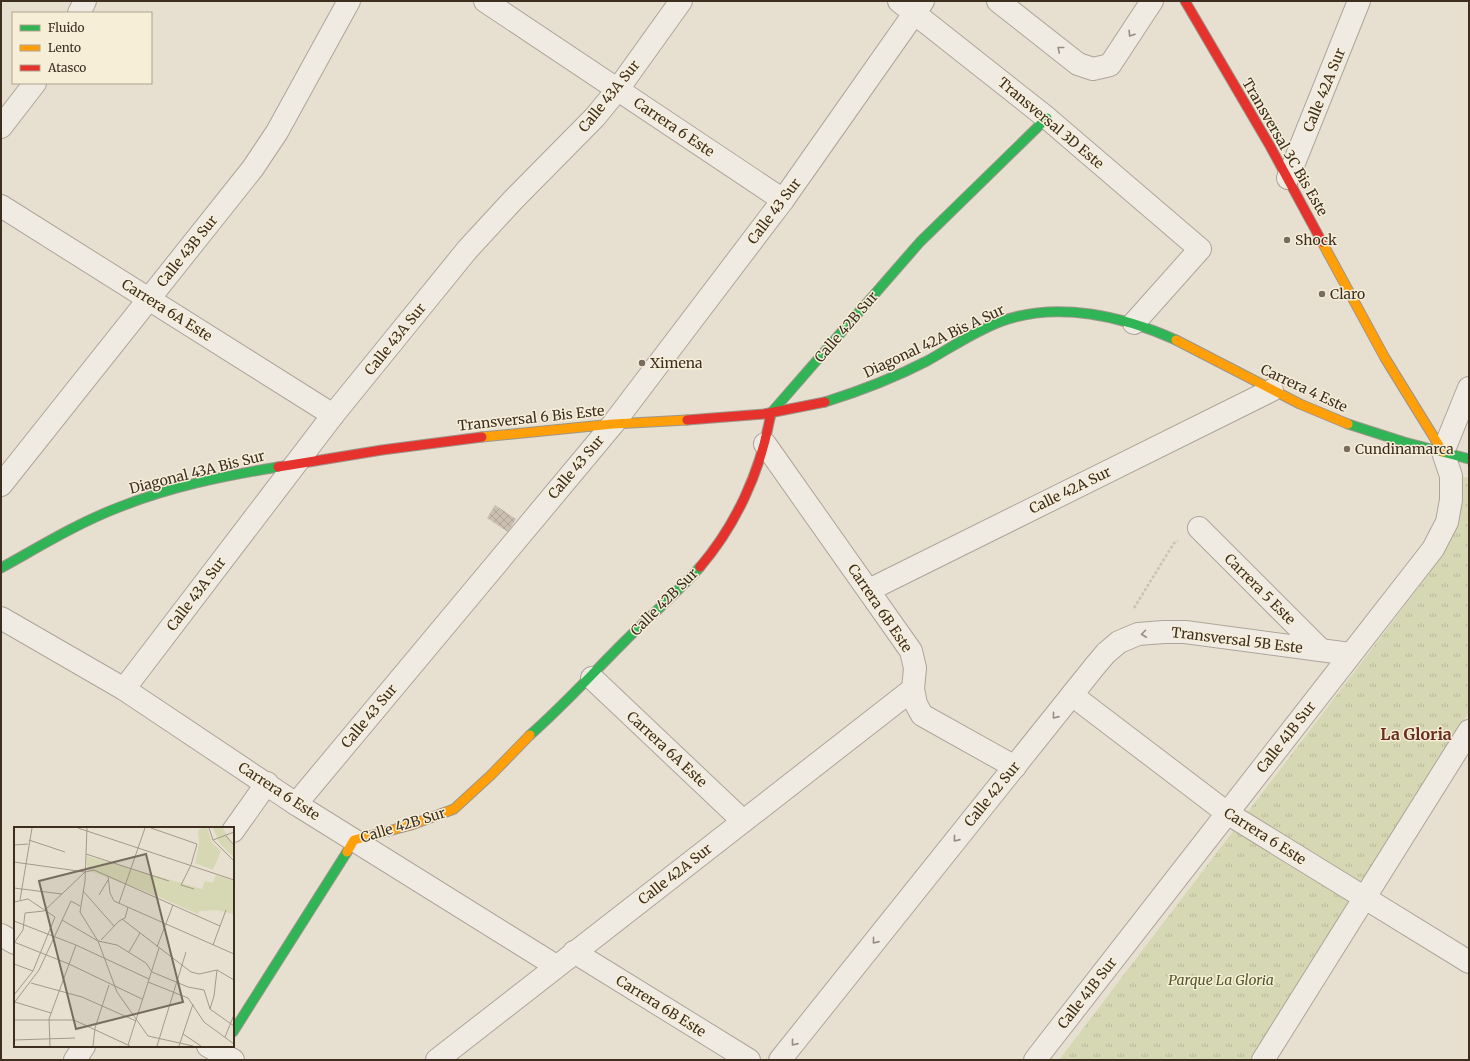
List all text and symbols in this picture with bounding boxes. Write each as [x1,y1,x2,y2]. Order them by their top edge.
legend [12,12,152,84]
text: Fluido [48,20,85,35]
one-way arrow [1129,29,1136,36]
text: Lento [48,40,81,55]
street label: Calle 42A Sur [1299,45,1349,135]
one-way arrow [1058,47,1065,54]
street label: Calle 43A Sur [574,56,644,136]
text: Atasco [47,60,86,75]
street label: Transversal 3D Este [994,73,1108,173]
street label: Transversal 3C Bis Este [1238,75,1332,219]
street label: Carrera 6 Este [630,93,718,161]
street label: Calle 43 Sur [743,174,805,248]
street label: Calle 43B Sur [153,212,221,290]
place label: Shock [1295,231,1337,249]
marker: Shock [1282,235,1292,245]
street label: Carrera 6A Este [118,275,216,345]
place label: Claro [1330,285,1365,303]
street label: Calle 42B Sur [810,288,882,366]
marker: Claro [1317,289,1327,299]
street label: Calle 43A Sur [360,299,430,379]
street label: Diagonal 42A Bis A Sur [861,300,1007,382]
place label: Ximena [650,354,703,372]
marker: Ximena [637,358,647,368]
street label: Carrera 4 Este [1258,360,1350,416]
street label: Transversal 6 Bis Este [457,401,605,435]
street label: Calle 43 Sur [544,431,608,503]
place label: Cundinamarca [1355,440,1454,458]
marker: Cundinamarca [1342,444,1352,454]
street label: Diagonal 43A Bis Sur [127,446,267,498]
street label: Calle 42A Sur [1026,462,1114,518]
street label: Carrera 5 Este [1221,550,1299,628]
street label: Calle 43A Sur [162,554,230,634]
street label: Carrera 6B Este [844,560,916,656]
street label: Calle 42B Sur [627,565,701,639]
street label: Transversal 5B Este [1170,623,1304,657]
one-way arrow [1141,629,1147,638]
street label: Calle 43 Sur [337,680,401,752]
street label: Calle 41B Sur [1253,698,1319,776]
street label: Carrera 6A Este [623,707,711,791]
one-way arrow [1052,711,1059,718]
district label: La Gloria [1380,724,1452,744]
street label: Carrera 6 Este [235,758,323,824]
street label: Calle 42 Sur [960,758,1024,830]
street label: Calle 42B Sur [358,804,448,846]
street label: Carrera 6 Este [1221,804,1309,868]
inset map [14,827,234,1047]
one-way arrow [954,835,961,842]
street label: Calle 42A Sur [634,840,716,908]
one-way arrow [873,936,880,944]
street label: Calle 41B Sur [1054,954,1120,1032]
street label: Carrera 6B Este [613,971,709,1041]
park label: Parque La Gloria [1168,971,1274,989]
one-way arrow [792,1038,799,1045]

